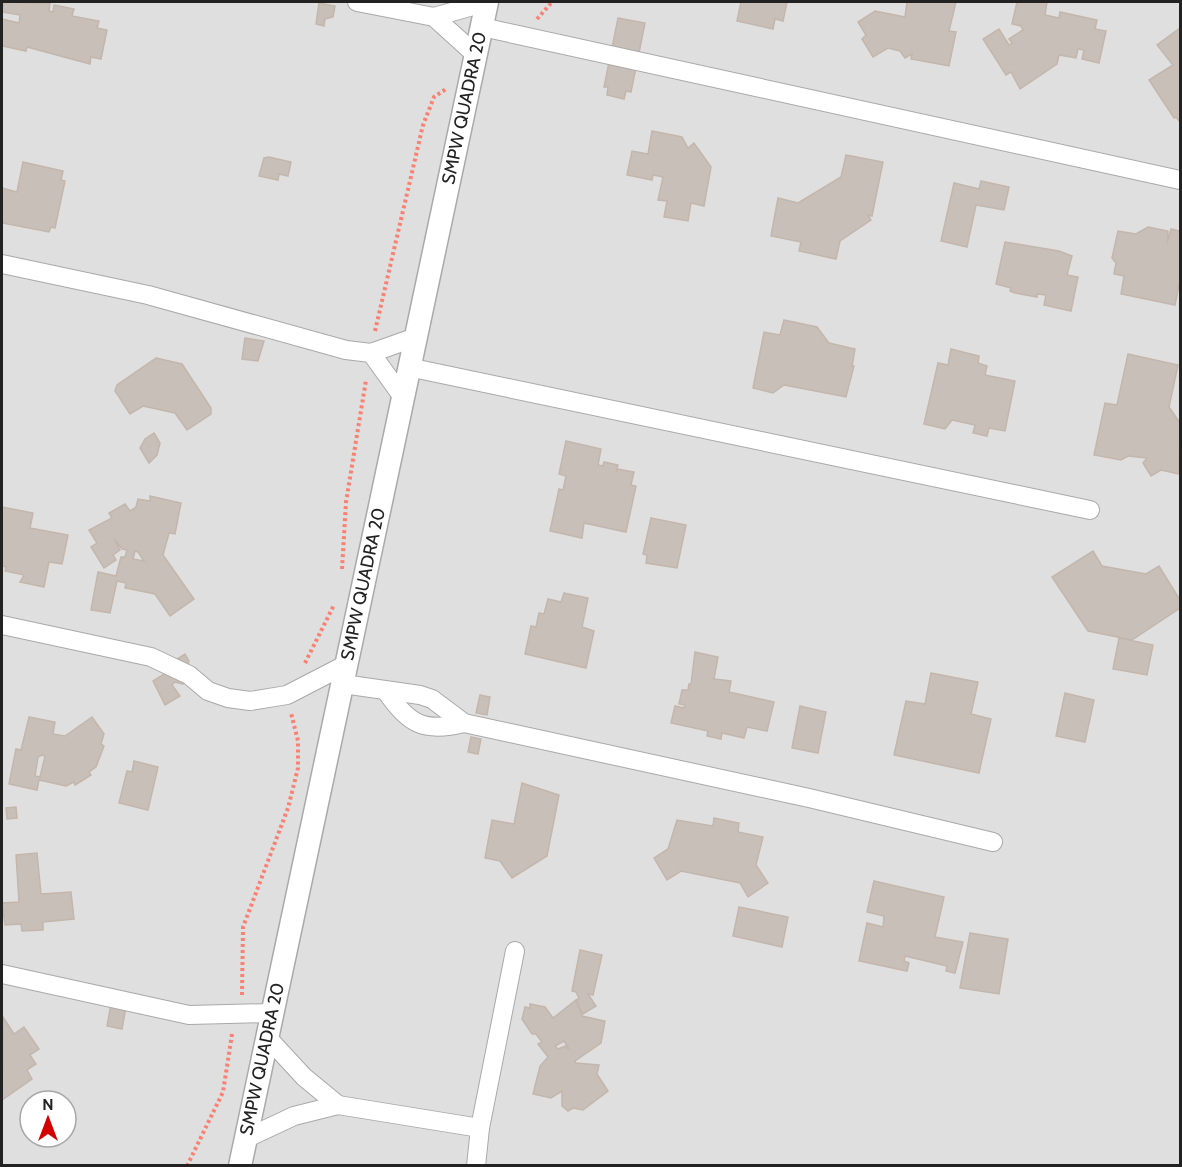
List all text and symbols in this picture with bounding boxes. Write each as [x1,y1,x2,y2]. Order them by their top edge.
street label: SMPW QUADRA 20 [437,30,491,186]
street label: SMPW QUADRA 20 [336,506,390,662]
street label: SMPW QUADRA 20 [235,981,289,1137]
north arrow [18,1089,78,1149]
text: N [42,1095,54,1114]

